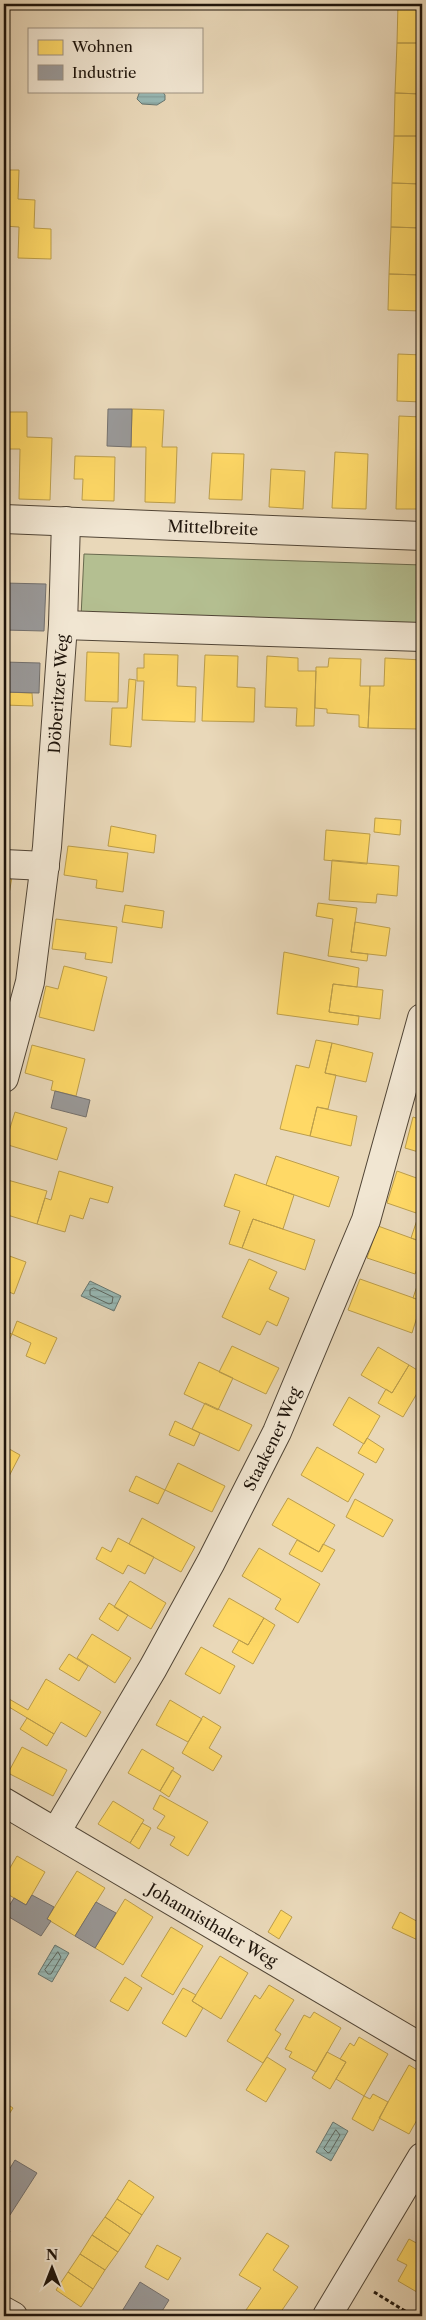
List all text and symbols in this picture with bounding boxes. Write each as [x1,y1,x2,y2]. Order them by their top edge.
legend [28,28,202,92]
text: Wohnen [71,37,134,56]
text: Industrie [72,63,136,82]
street label: Mittelbreite [167,516,259,539]
street label: Döberitzer Weg [44,633,72,754]
street label: Staakener Weg [239,1383,305,1494]
street label: Johannisthaler Weg [141,1877,282,1971]
north arrow [28,2242,78,2292]
text: N [46,2246,58,2264]

